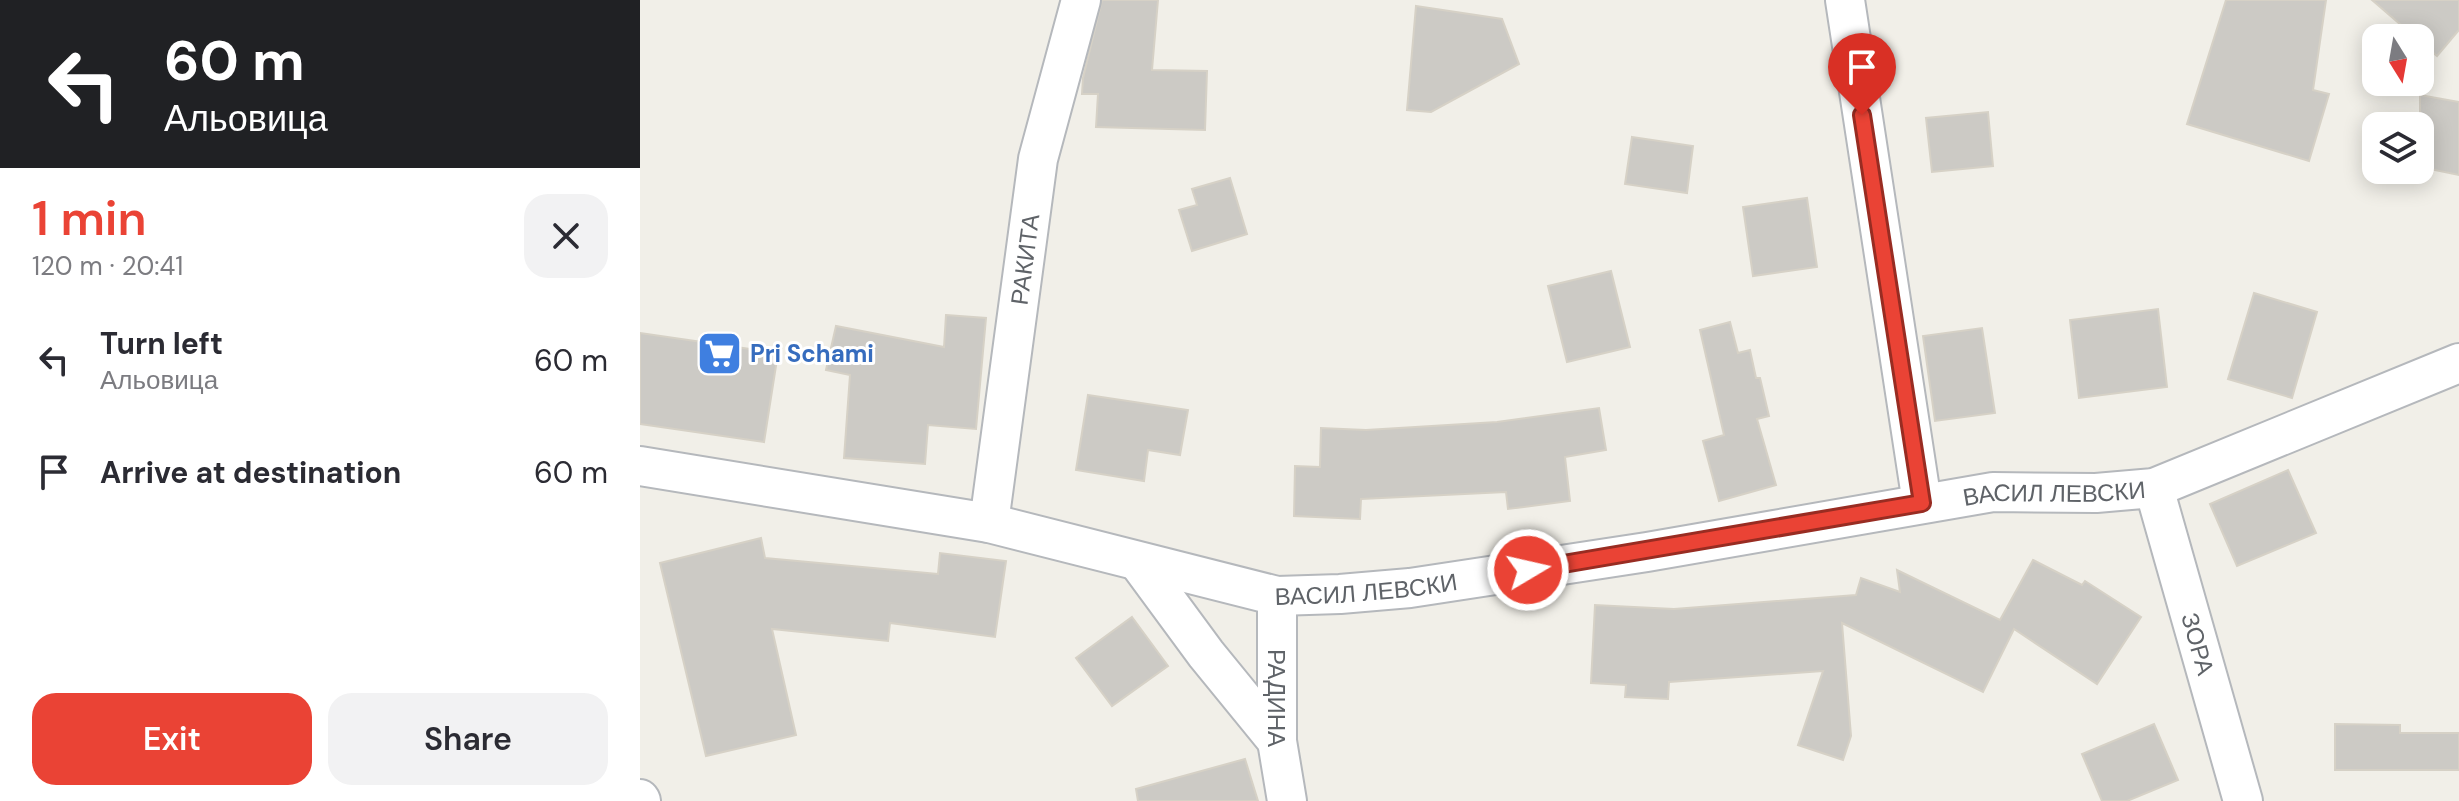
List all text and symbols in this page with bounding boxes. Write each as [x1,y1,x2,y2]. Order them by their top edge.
text: 60 m [164,24,305,97]
north arrow [2362,24,2434,96]
map controls [2362,24,2434,184]
icon: left [32,32,136,136]
pin [1828,33,1896,115]
icon: arrive [1840,45,1884,89]
text: Альовица [164,95,328,142]
button: layers [2362,112,2434,184]
text: 1 min [32,187,147,250]
button: close [524,194,608,278]
street label: РАКИТА [1003,212,1046,307]
text: 120 m · 20:41 [32,249,183,283]
text: Turn left [100,324,223,363]
supermarket icon: Pri Schami [695,329,743,377]
icon: left [32,338,76,382]
place label: Pri Schami [750,338,874,369]
text: 60 m [534,341,608,380]
text: Альовица [100,363,218,397]
icon: arrive [32,450,76,494]
text: Arrive at destination [100,453,401,492]
text: 60 m [534,453,608,492]
street label: ВАСИЛ ЛЕВСКИ [1960,473,2147,512]
position arrow [1486,528,1570,612]
street label: ВАСИЛ ЛЕВСКИ [1274,566,1459,612]
street label: ЗОРА [2175,609,2222,679]
street label: РАДИНА [1262,649,1293,747]
button: Exit [32,693,312,785]
button: Share [328,693,608,785]

